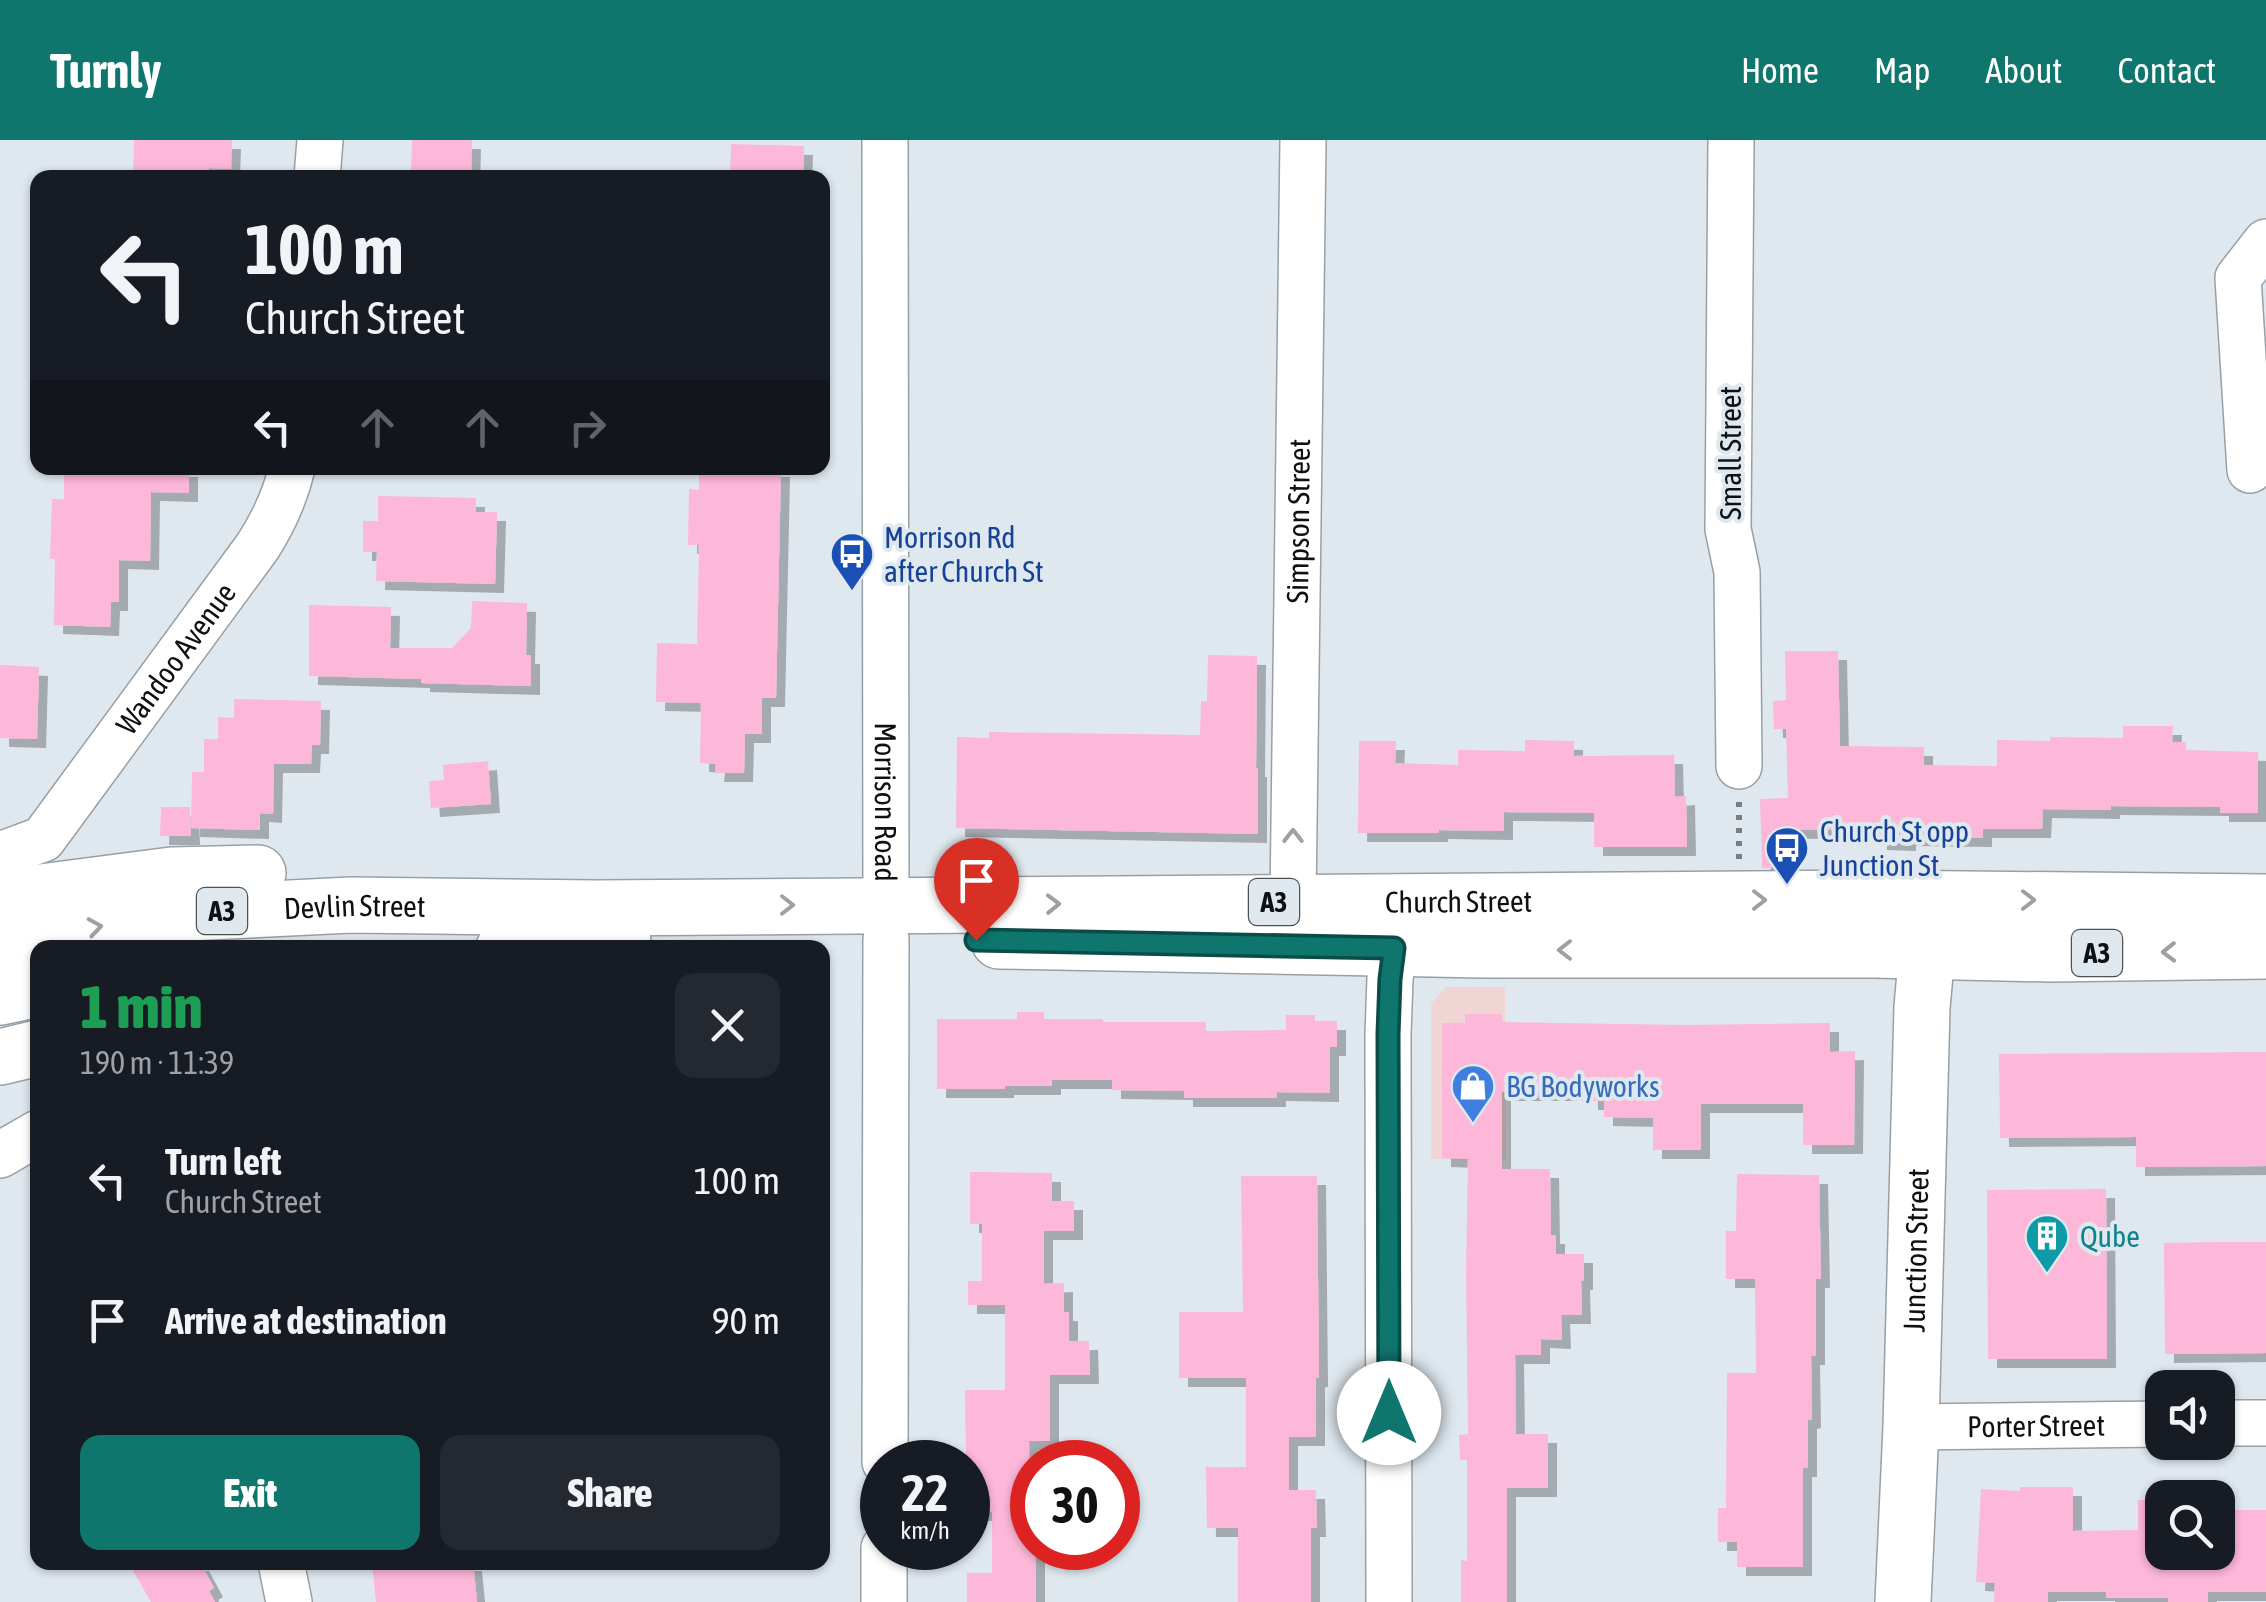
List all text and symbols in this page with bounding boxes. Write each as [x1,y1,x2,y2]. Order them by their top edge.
text: Turnly [50,43,161,98]
text: Home [1741,50,1819,90]
text: Map [1874,50,1930,90]
text: About [1985,50,2062,90]
text: Contact [2117,50,2216,90]
text: 100 m [245,209,404,289]
icon: left [80,210,210,340]
text: Church Street [245,292,465,344]
street label: Small Street [1713,386,1747,520]
icon: left [245,400,300,455]
icon: ahead [350,400,405,455]
icon: ahead [455,400,510,455]
icon: right [560,400,615,455]
street label: Simpson Street [1280,439,1316,604]
place label: Morrison Rd after Church St [884,520,1044,588]
bus stop icon: Morrison Rd after Church St [829,531,875,592]
street label: Wandoo Avenue [109,576,242,741]
street label: Morrison Road [869,722,903,882]
place label: Church St opp Junction St [1820,814,1969,882]
bus stop icon: Church St opp Junction St [1764,825,1810,886]
one-way arrow [1282,828,1304,844]
pin [934,838,1019,941]
icon: arrive [949,853,1004,908]
road number: A3 [1249,879,1299,925]
street label: Church Street [1385,884,1532,919]
road number: A3 [197,888,247,934]
street label: Devlin Street [283,888,426,925]
one-way arrow [1752,889,1768,911]
one-way arrow [2020,889,2036,911]
one-way arrow [1046,893,1062,915]
one-way arrow [780,894,795,916]
one-way arrow [87,917,104,938]
road number: A3 [2072,930,2122,976]
one-way arrow [1557,939,1572,961]
one-way arrow [2160,941,2176,963]
text: 1 min [80,972,203,1041]
button: close [675,973,780,1078]
text: 190 m · 11:39 [80,1044,234,1081]
shop icon: BG Bodyworks [1450,1063,1496,1124]
place label: BG Bodyworks [1506,1069,1659,1103]
text: Turn left [165,1140,281,1183]
icon: left [80,1153,135,1208]
text: 100 m [694,1159,780,1202]
street label: Junction Street [1896,1168,1935,1333]
text: Church Street [165,1183,322,1220]
building icon: Qube [2024,1213,2070,1274]
place label: Qube [2080,1219,2140,1253]
icon: arrive [80,1293,135,1348]
text: Arrive at destination [165,1299,447,1342]
text: 90 m [712,1299,780,1342]
position arrow [1337,1361,1441,1465]
map controls [2145,1370,2235,1570]
button: sound [2145,1370,2235,1460]
street label: Porter Street [1967,1408,2105,1443]
button: Exit [80,1435,420,1550]
button: Share [440,1435,780,1550]
speed limit sign: 30 [1010,1440,1140,1570]
text: 22 [901,1464,948,1522]
button: search [2145,1480,2235,1570]
text: km/h [900,1516,950,1544]

